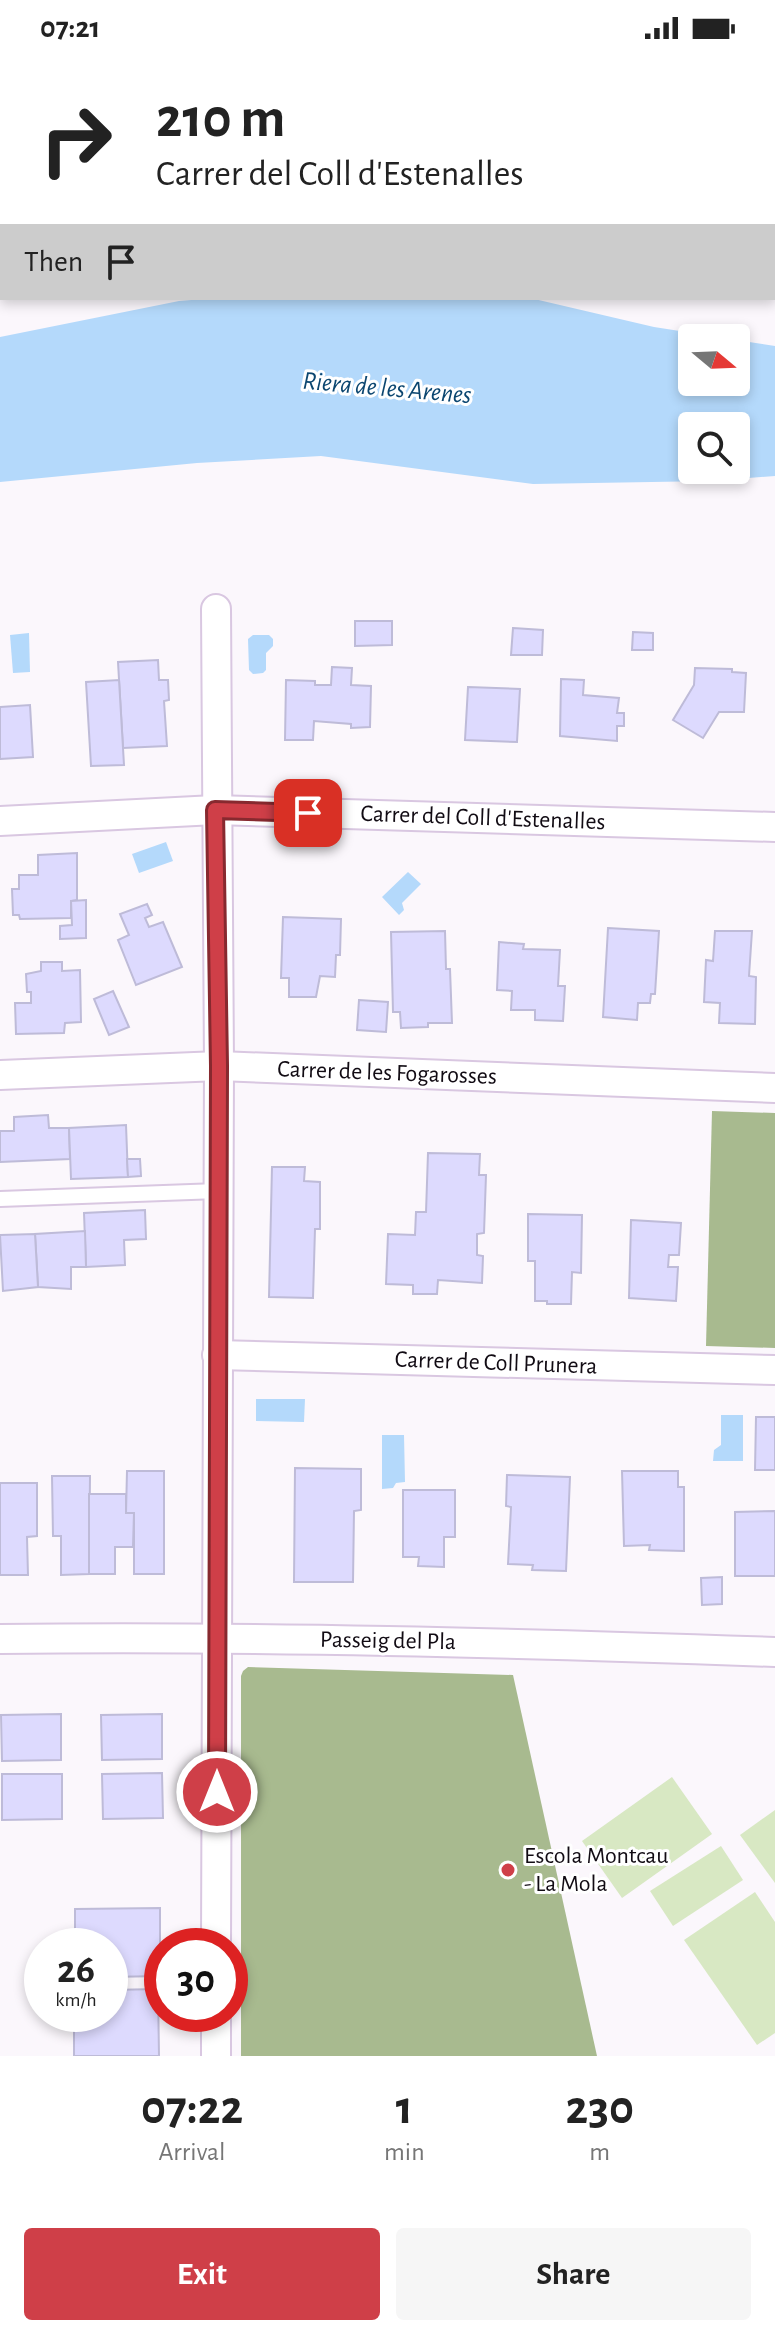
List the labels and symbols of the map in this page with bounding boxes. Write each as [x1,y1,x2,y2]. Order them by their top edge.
north arrow [678,324,750,396]
water label: Riera de les Arenes [302,368,472,408]
pin [274,779,342,847]
street label: Carrer del Coll d'Estenalles [360,802,606,834]
street label: Carrer de les Fogarosses [277,1057,497,1089]
street label: Carrer de Coll Prunera [394,1347,598,1379]
street label: Passeig del Pla [320,1628,456,1654]
position arrow [175,1750,259,1834]
place label: Escola Montcau - La Mola [524,1844,668,1896]
marker: Escola Montcau - La Mola [499,1861,517,1879]
speed limit sign: 30 [144,1928,248,2032]

